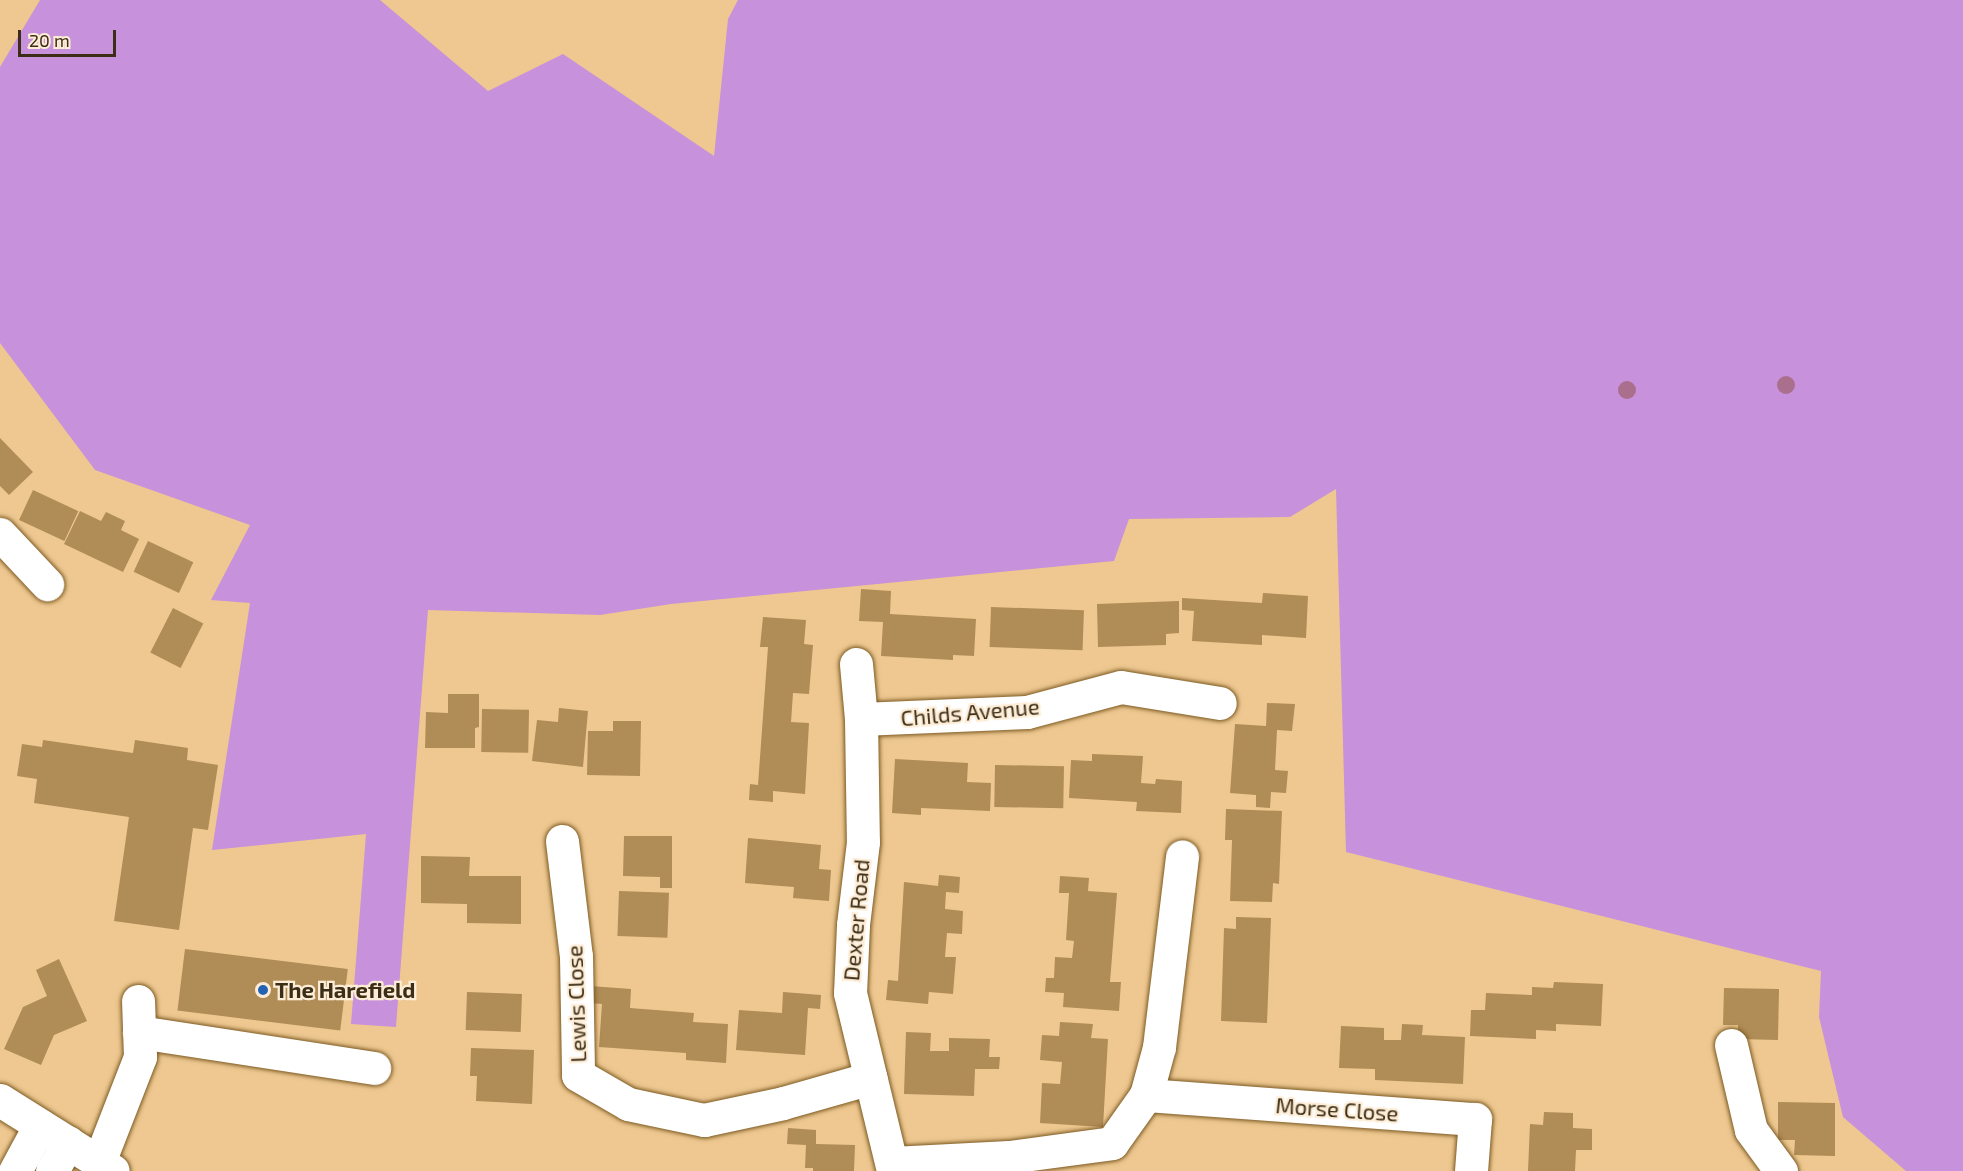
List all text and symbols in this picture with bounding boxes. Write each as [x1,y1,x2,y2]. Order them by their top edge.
scale bar [21,18,118,56]
text: 20 m [29,29,70,51]
street label: Childs Avenue [899,693,1041,731]
street label: Dexter Road [838,858,874,982]
street label: Lewis Close [561,945,591,1063]
place label: The Harefield [275,977,415,1003]
marker: The Harefield [256,983,270,997]
street label: Morse Close [1275,1092,1399,1126]

